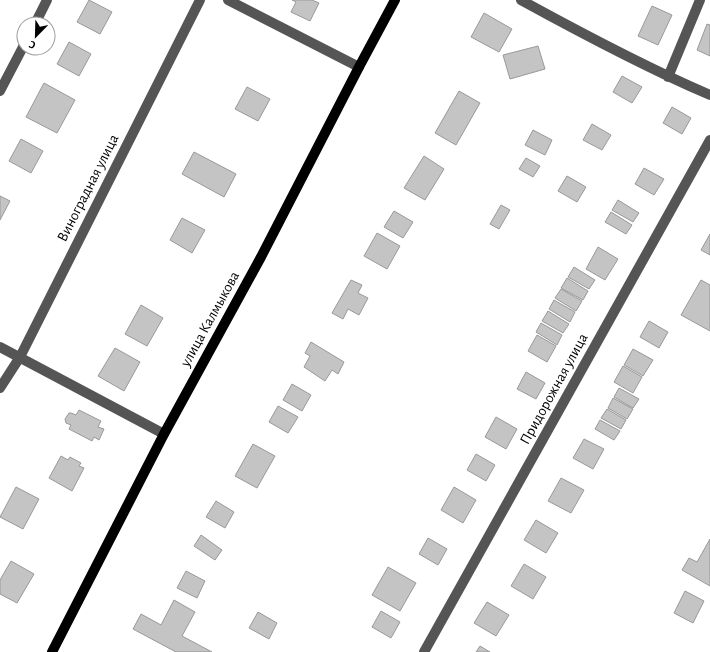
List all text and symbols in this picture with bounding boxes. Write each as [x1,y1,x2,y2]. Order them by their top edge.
north arrow [16,16,56,56]
text: С [27,38,37,51]
street label: Виноградная улица [54,132,122,244]
street label: улица Калмыкова [177,269,242,370]
street label: Придорожная улица [517,331,591,447]

